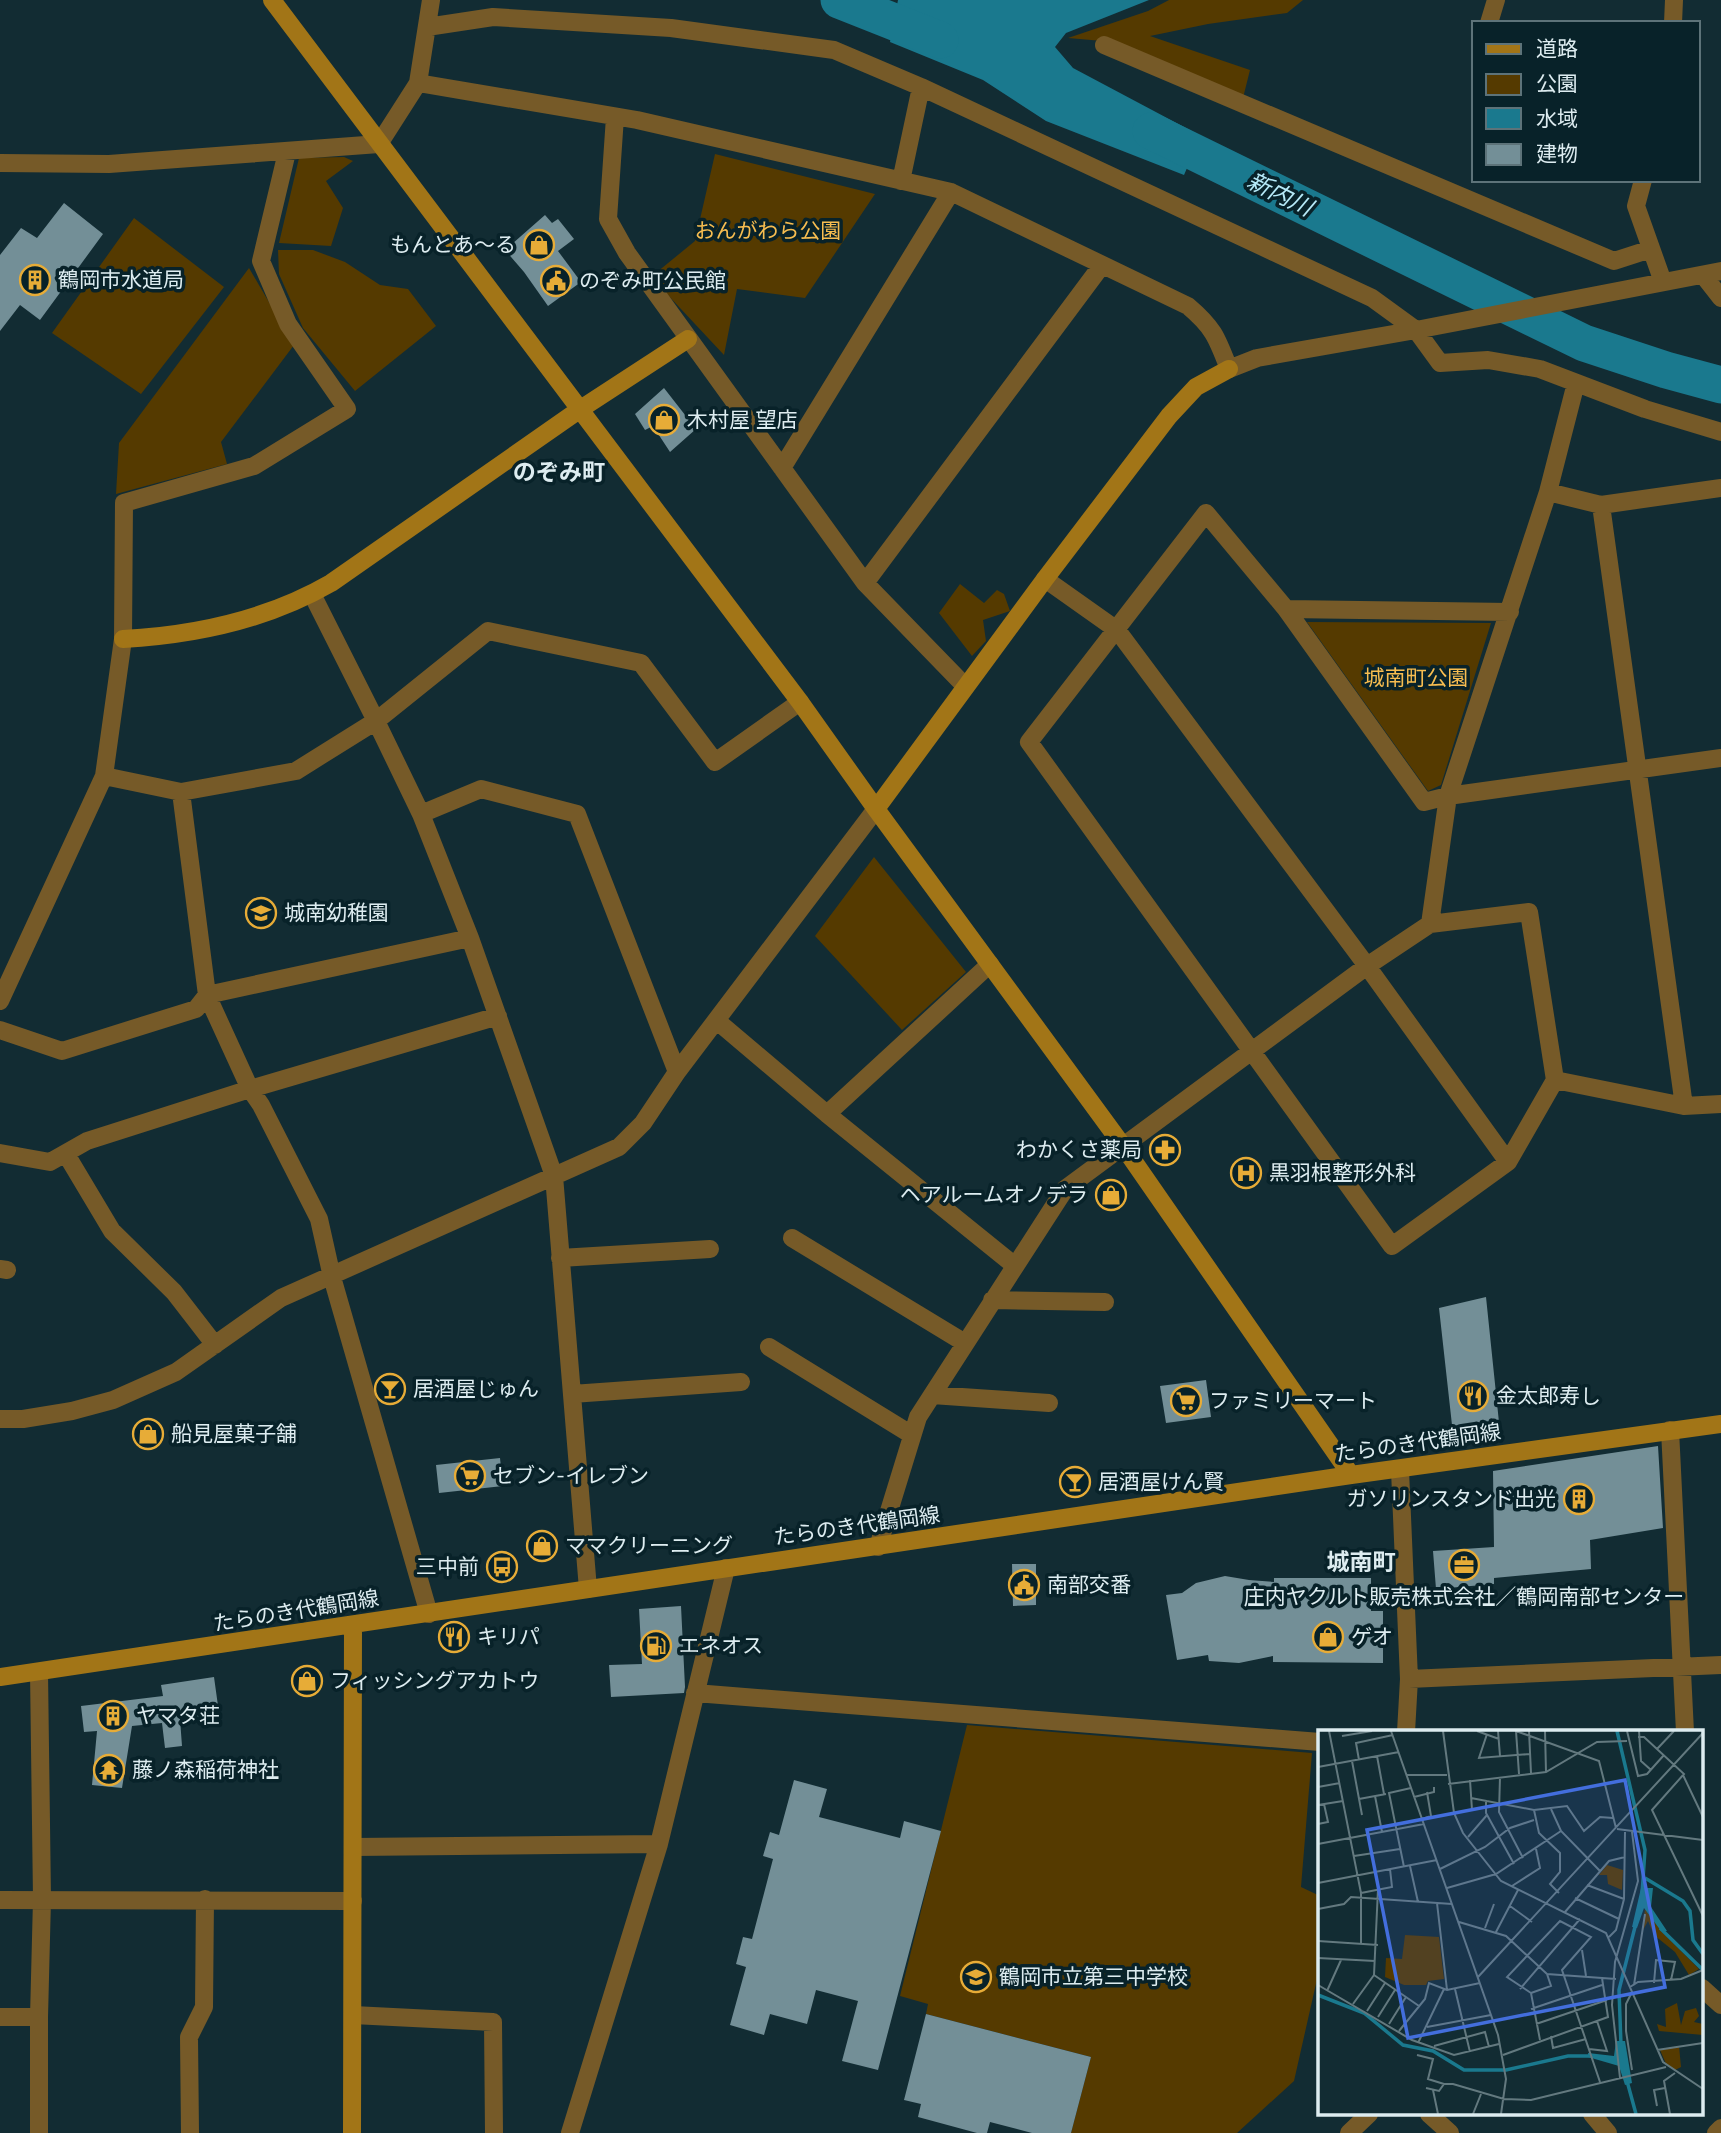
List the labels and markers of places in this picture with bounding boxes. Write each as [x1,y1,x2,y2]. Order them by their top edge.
shop icon: もんとあ～る [522,228,556,262]
place label: もんとあ～る [390,231,516,257]
building icon: 鶴岡市水道局 [18,263,52,297]
public building icon: のぞみ町公民館 [539,264,573,298]
place label: 鶴岡市水道局 [58,266,184,292]
place label: のぞみ町公民館 [579,267,726,293]
shop icon: 木村屋 望店 [647,403,681,437]
place label: 木村屋 望店 [687,406,797,432]
school or university icon: 城南幼稚園 [244,896,278,930]
place label: 城南幼稚園 [284,899,389,925]
pharmacy icon: わかくさ薬局 [1148,1133,1182,1167]
place label: わかくさ薬局 [1016,1136,1142,1162]
hospital icon: 黒羽根整形外科 [1229,1156,1263,1190]
place label: 黒羽根整形外科 [1269,1159,1416,1185]
shop icon: ヘアルームオノデラ [1094,1178,1128,1212]
place label: ヘアルームオノデラ [900,1181,1088,1207]
bar icon: 居酒屋じゅん [373,1372,407,1406]
place label: 居酒屋じゅん [413,1375,539,1401]
restaurant icon: 金太郎寿し [1456,1379,1490,1413]
place label: 金太郎寿し [1496,1382,1601,1408]
supermarket icon: ファミリーマート [1169,1384,1203,1418]
place label: ファミリーマート [1209,1387,1377,1413]
shop icon: 船見屋菓子舗 [131,1417,165,1451]
place label: 船見屋菓子舗 [171,1420,297,1446]
supermarket icon: セブン-イレブン [453,1459,487,1493]
place label: セブン-イレブン [493,1462,649,1488]
bar icon: 居酒屋けん賢 [1058,1465,1092,1499]
place label: 居酒屋けん賢 [1098,1468,1224,1494]
building icon: ガソリンスタンド出光 [1562,1482,1596,1516]
place label: ガソリンスタンド出光 [1346,1485,1556,1511]
shop icon: ママクリーニング [525,1529,559,1563]
place label: ママクリーニング [565,1532,733,1558]
office icon: 庄内ヤクルト販売株式会社／鶴岡南部センター [1447,1548,1481,1582]
bus stop icon: 三中前 [485,1550,519,1584]
place label: 三中前 [416,1553,479,1579]
public building icon: 南部交番 [1007,1568,1041,1602]
place label: 南部交番 [1047,1571,1131,1597]
place label: 庄内ヤクルト販売株式会社／鶴岡南部センター [1244,1583,1684,1609]
restaurant icon: キリパ [437,1620,471,1654]
shop icon: ゲオ [1311,1620,1345,1654]
place label: キリパ [477,1623,540,1649]
place label: ゲオ [1351,1623,1393,1649]
fuel station icon: エネオス [639,1629,673,1663]
place label: エネオス [679,1632,763,1658]
shop icon: フィッシングアカトウ [290,1664,324,1698]
place label: フィッシングアカトウ [330,1667,540,1693]
building icon: ヤマタ荘 [96,1699,130,1733]
place label: ヤマタ荘 [136,1702,220,1728]
temple icon: 藤ノ森稲荷神社 [92,1753,126,1787]
place label: 藤ノ森稲荷神社 [132,1756,279,1782]
school or university icon: 鶴岡市立第三中学校 [959,1960,993,1994]
place label: 鶴岡市立第三中学校 [999,1963,1188,1989]

